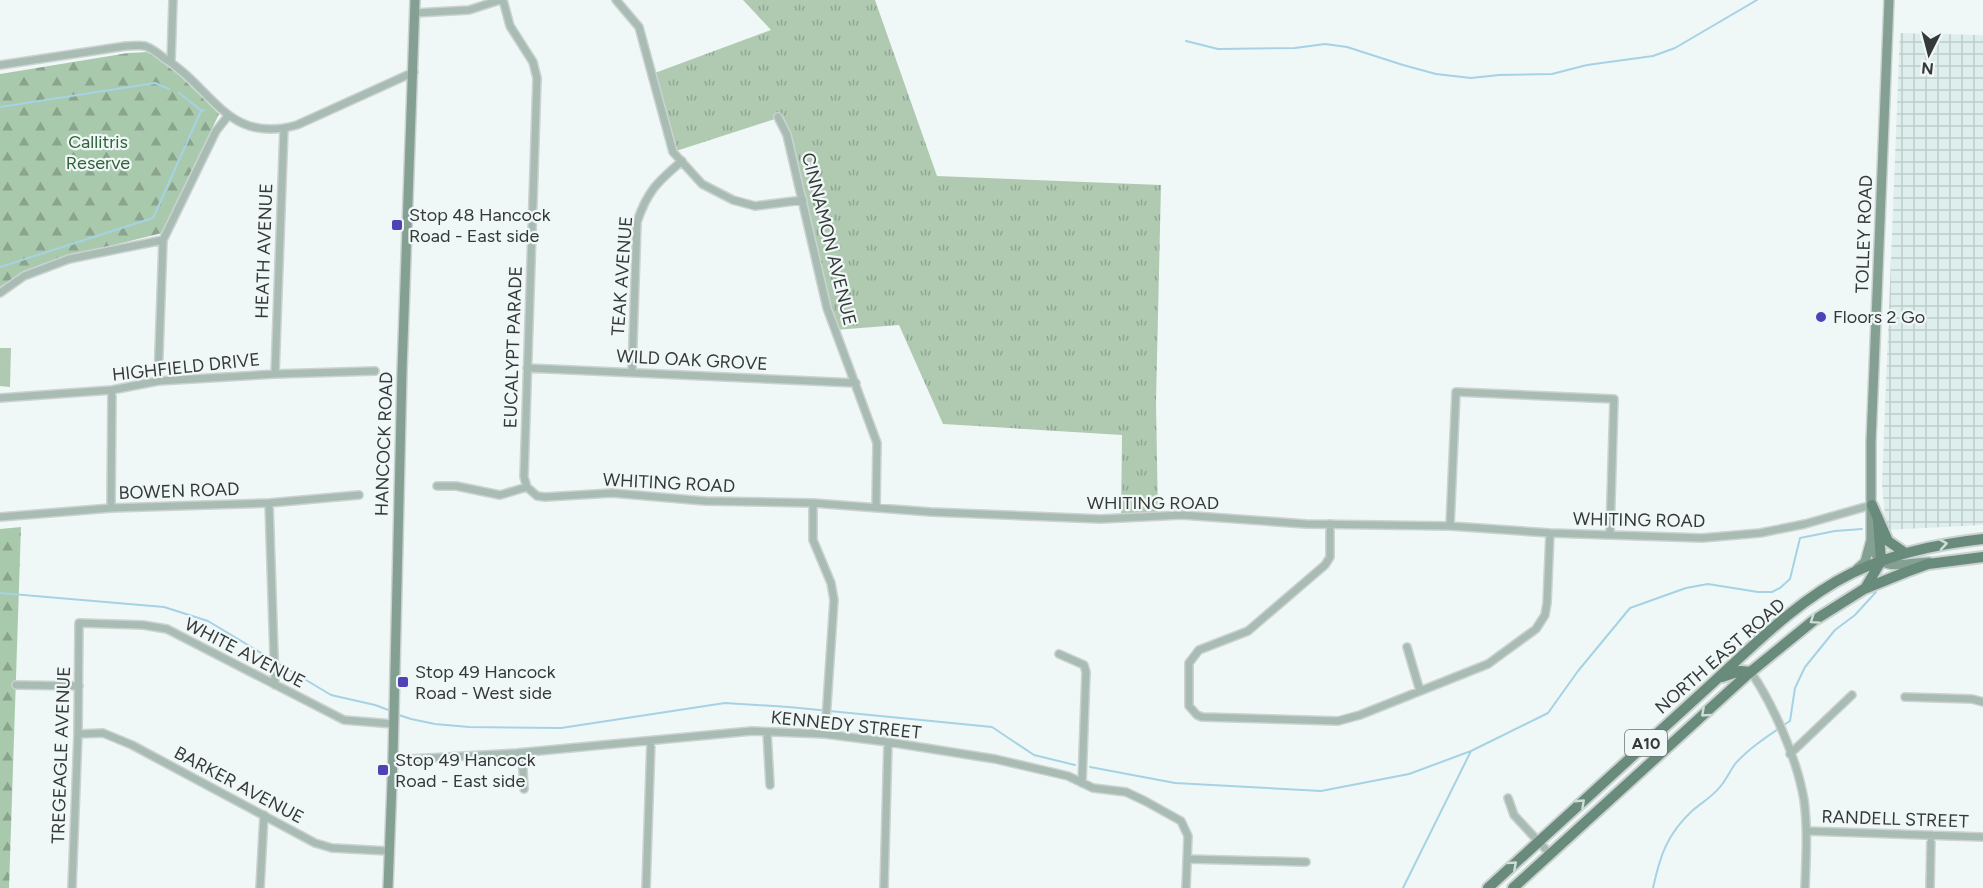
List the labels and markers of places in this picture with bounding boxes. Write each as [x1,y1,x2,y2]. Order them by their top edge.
place label: Stop 48 Hancock Road - East side [409,204,551,247]
marker: Stop 48 Hancock Road - East side [390,218,404,232]
place label: Floors 2 Go [1833,306,1925,328]
marker: Floors 2 Go [1814,310,1828,324]
place label: Stop 49 Hancock Road - West side [415,661,556,704]
marker: Stop 49 Hancock Road - West side [396,675,410,689]
place label: Stop 49 Hancock Road - East side [395,749,536,792]
marker: Stop 49 Hancock Road - East side [376,763,390,777]

